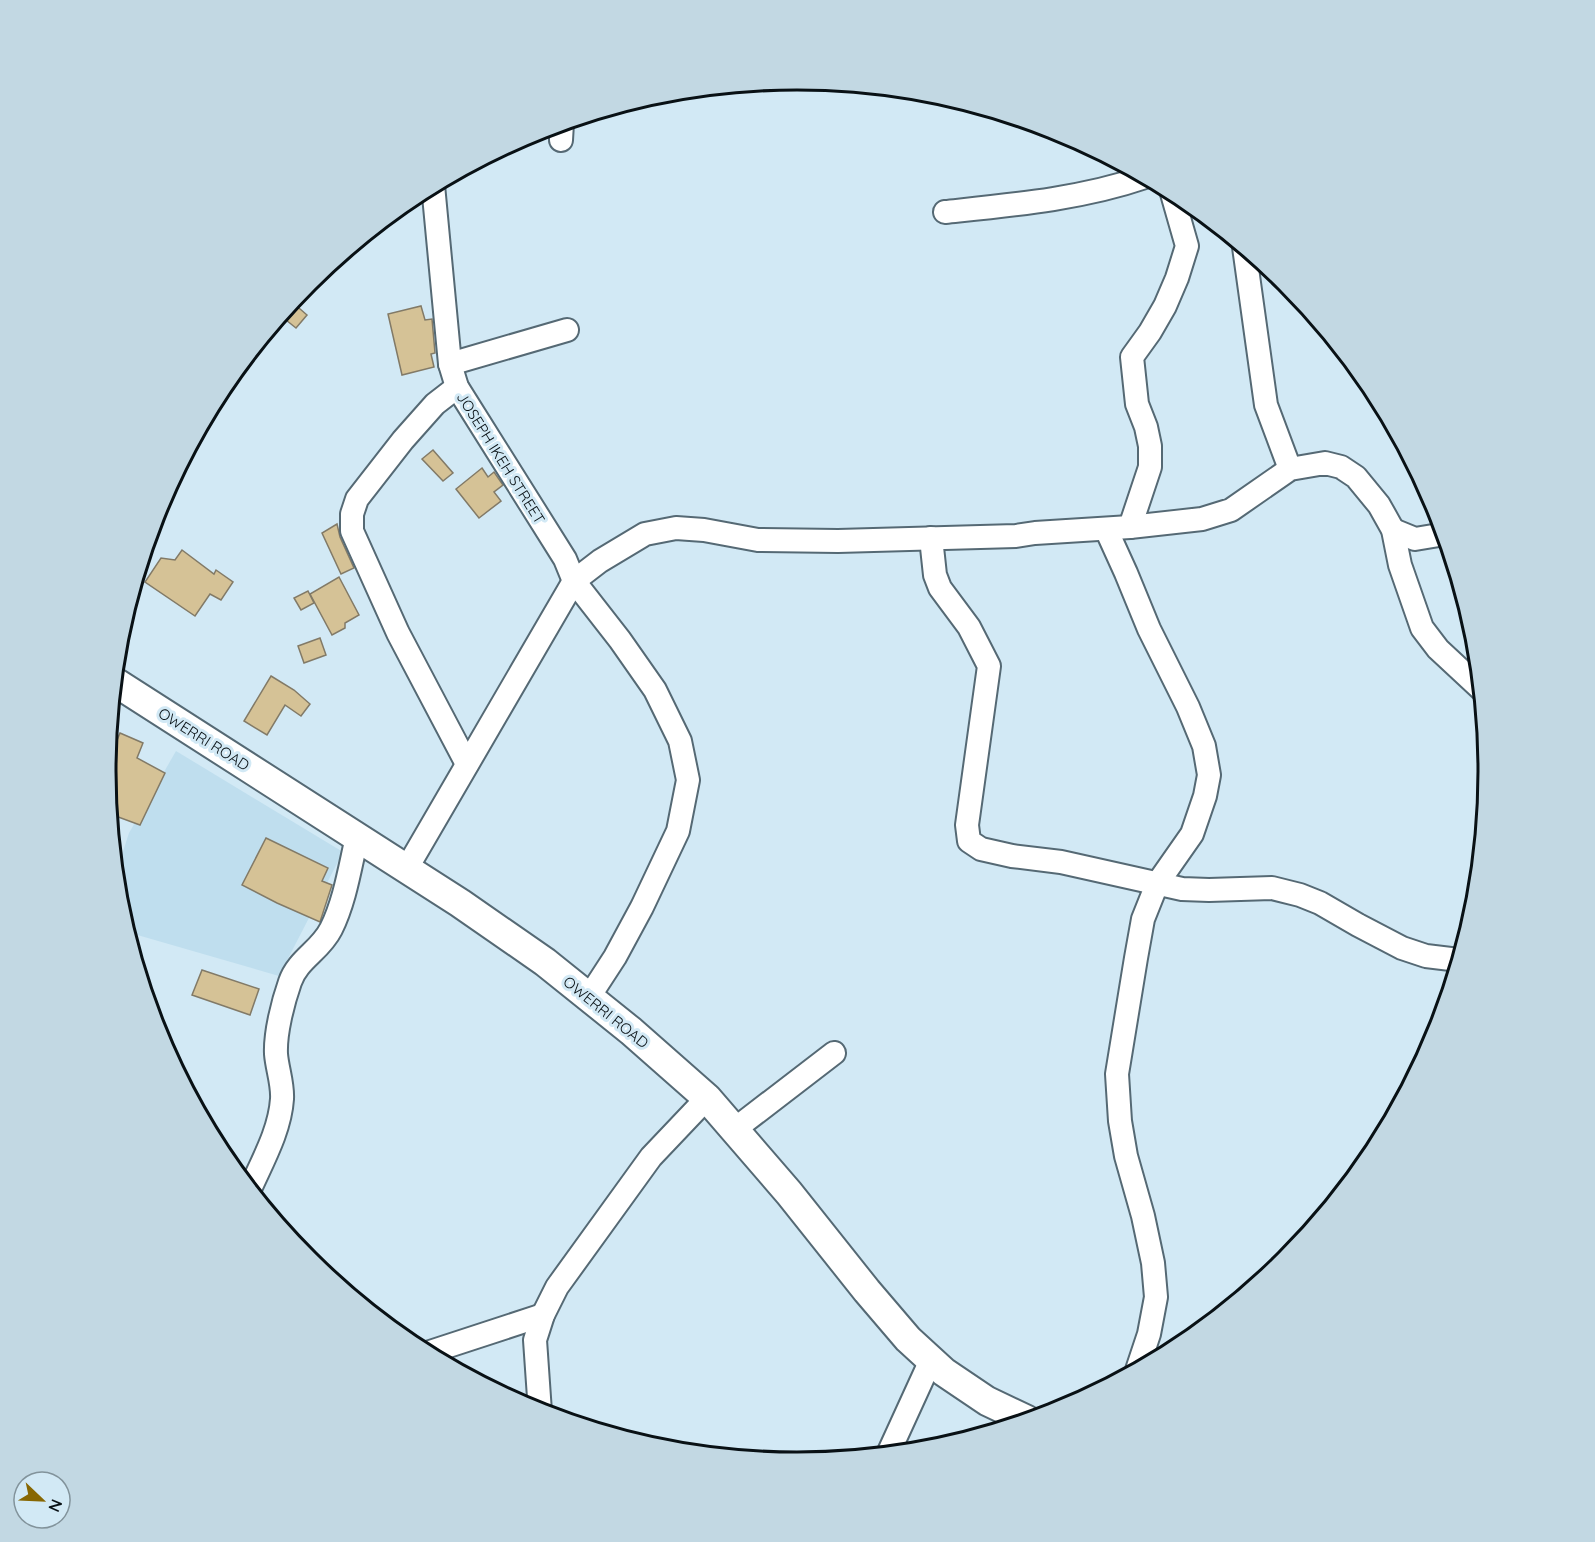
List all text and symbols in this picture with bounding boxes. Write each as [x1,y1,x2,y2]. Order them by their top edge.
street label: JOSEPH IKEH STREET [453,389,549,527]
street label: OWERRI ROAD [155,703,253,775]
street label: OWERRI ROAD [560,972,653,1052]
north arrow [12,1470,72,1530]
text: N [44,1497,67,1515]

